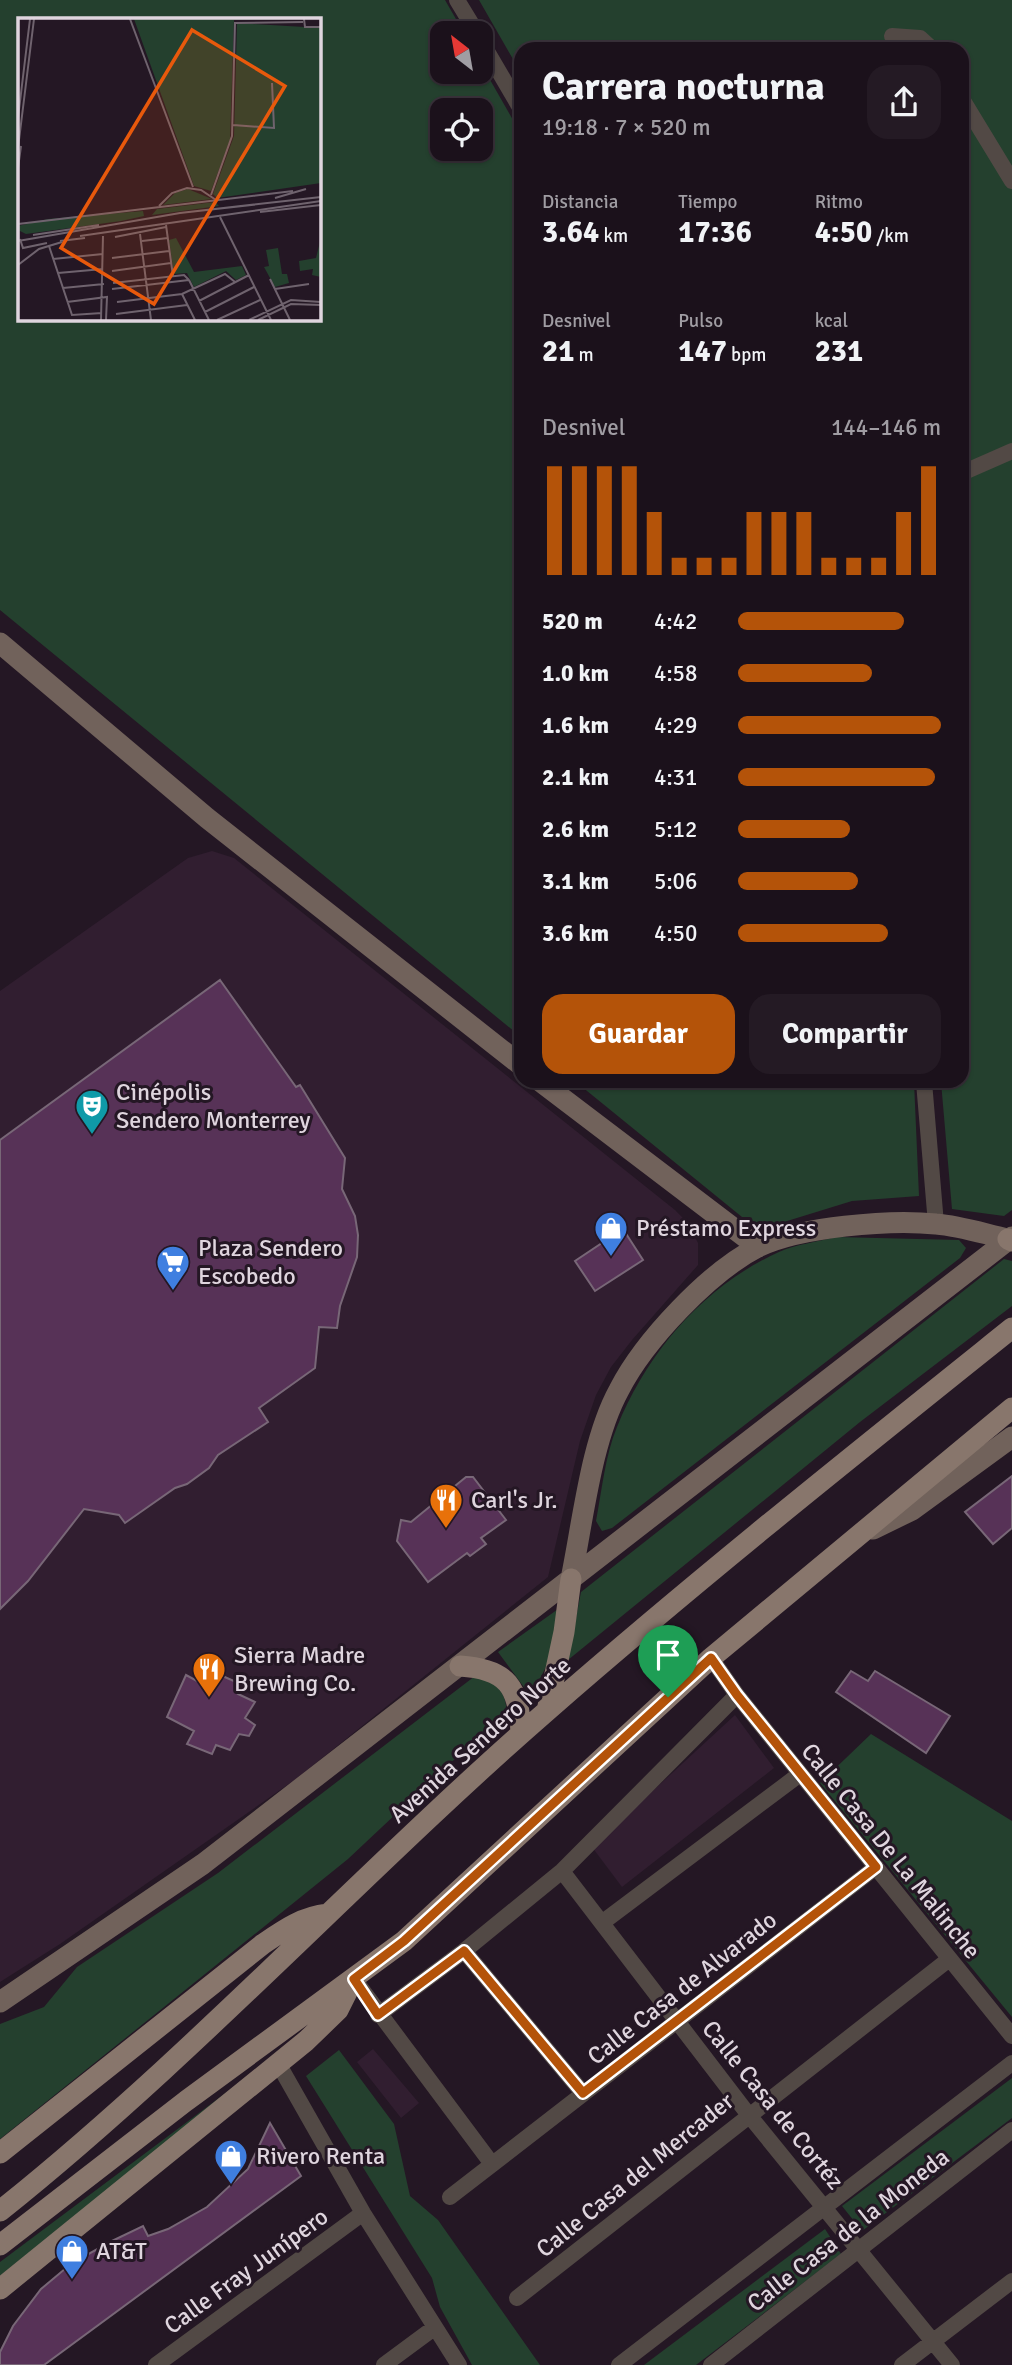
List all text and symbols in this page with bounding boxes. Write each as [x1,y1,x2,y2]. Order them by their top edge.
inset map [18,18,320,320]
north arrow [430,21,494,84]
map controls [430,21,493,161]
text: Carrera nocturna [542,63,825,110]
button: share [867,65,941,139]
button: locate [430,98,493,161]
text: 19:18 · 7 × 520 m [542,113,711,142]
text: Distancia [542,190,618,214]
text: Tiempo [678,190,737,214]
text: Ritmo [815,190,863,214]
text: 3.64 [542,214,599,251]
text: 17:36 [678,214,752,251]
text: 4:50 [815,214,872,251]
text: km [599,224,628,248]
text: /km [872,224,909,248]
text: Desnivel [542,309,611,333]
text: Pulso [678,309,723,333]
text: kcal [815,309,848,333]
text: 21 [542,333,574,370]
text: 147 [678,333,727,370]
text: 231 [815,333,863,370]
text: m [574,343,594,367]
text: bpm [727,343,766,367]
text: Desnivel [542,413,625,442]
text: 144–146 m [831,413,941,442]
text: 520 m [542,607,603,636]
text: 4:42 [654,607,697,636]
text: 1.0 km [542,659,609,688]
text: 4:58 [654,659,697,688]
text: 1.6 km [542,711,609,740]
text: 4:29 [654,711,697,740]
text: 2.1 km [542,763,609,792]
text: 4:31 [654,763,697,792]
text: 2.6 km [542,815,609,844]
text: 5:12 [654,815,697,844]
text: 3.1 km [542,867,609,896]
text: 5:06 [654,867,697,896]
text: 3.6 km [542,919,609,948]
text: 4:50 [654,919,697,948]
button: Guardar [542,994,735,1074]
button: Compartir [749,994,941,1074]
place label: Cinépolis Sendero Monterrey [116,1077,311,1135]
theatre icon: Cinépolis Sendero Monterrey [73,1087,111,1136]
shop icon: Préstamo Express [592,1209,630,1258]
place label: Préstamo Express [636,1213,816,1243]
place label: Plaza Sendero Escobedo [198,1233,343,1291]
supermarket icon: Plaza Sendero Escobedo [154,1243,192,1292]
restaurant icon: Carl's Jr. [427,1481,465,1530]
place label: Carl's Jr. [471,1485,558,1515]
pin [638,1625,698,1697]
icon: arrive [649,1636,687,1674]
place label: Sierra Madre Brewing Co. [234,1640,365,1698]
restaurant icon: Sierra Madre Brewing Co. [190,1650,228,1699]
street label: Avenida Sendero Norte [383,1650,577,1830]
street label: Calle Casa De La Malinche [795,1737,987,1965]
street label: Calle Casa de Alvarado [581,1905,783,2071]
street label: Calle Casa de Cortéz [696,2014,850,2196]
street label: Calle Casa del Mercader [530,2086,740,2264]
shop icon: Rivero Renta [212,2137,250,2186]
place label: Rivero Renta [256,2141,385,2171]
street label: Calle Casa de la Moneda [741,2142,955,2318]
street label: Calle Fray Junípero [158,2201,334,2341]
shop icon: AT&T [53,2232,91,2281]
place label: AT&T [96,2236,147,2266]

